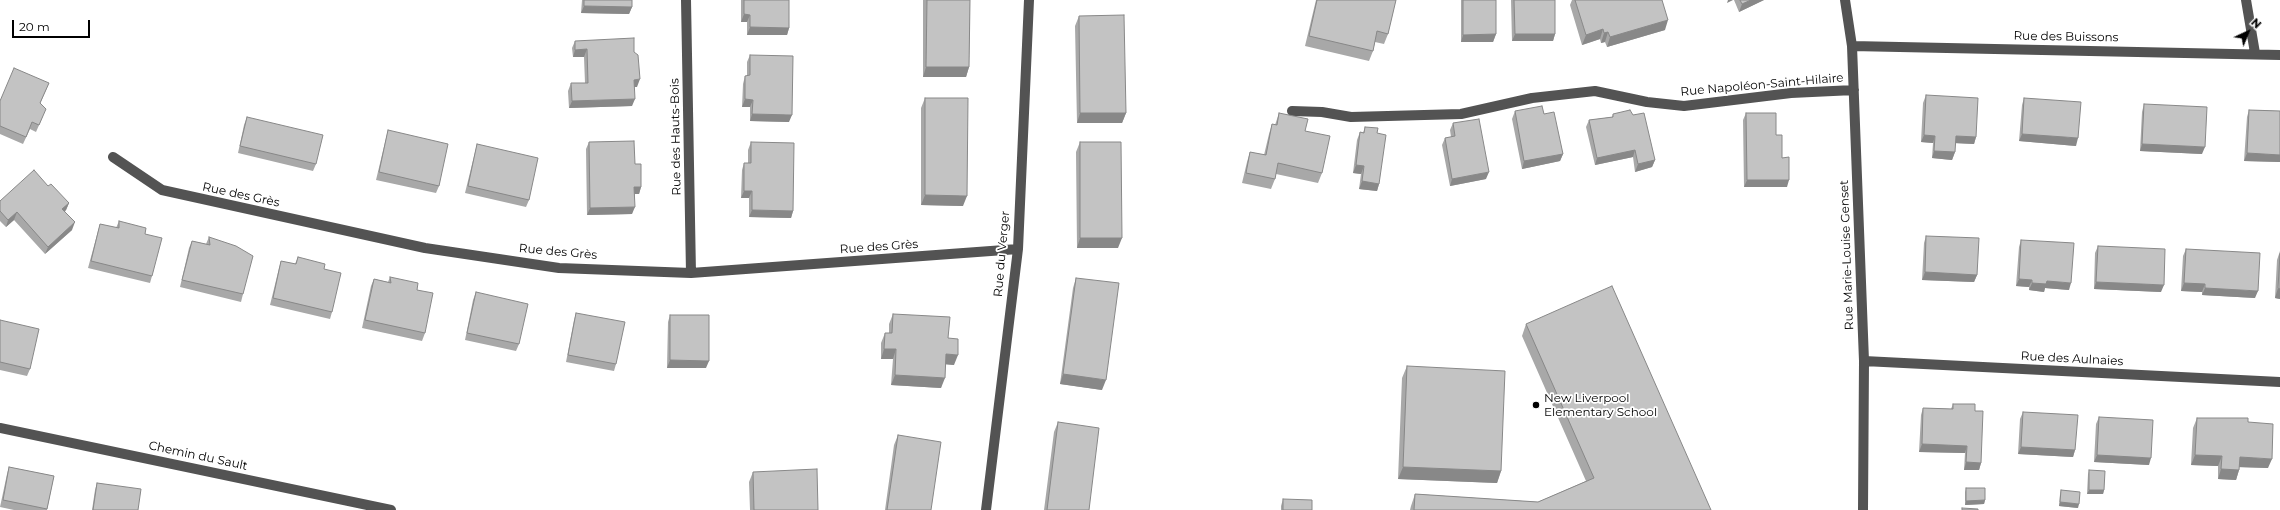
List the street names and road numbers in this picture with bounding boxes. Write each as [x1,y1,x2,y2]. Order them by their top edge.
street label: Rue des Buissons [2013,29,2119,45]
street label: Rue Napoléon-Saint-Hilaire [1680,71,1844,99]
street label: Rue des Hauts-Bois [668,78,684,196]
street label: Rue des Grès [201,180,281,210]
street label: Rue Marie-Louise Genset [1837,180,1857,330]
street label: Rue du Verger [991,210,1013,298]
street label: Rue des Grès [839,237,919,257]
street label: Rue des Grès [518,241,598,263]
street label: Rue des Aulnaies [2020,349,2124,369]
street label: Chemin du Sault [147,438,249,474]

